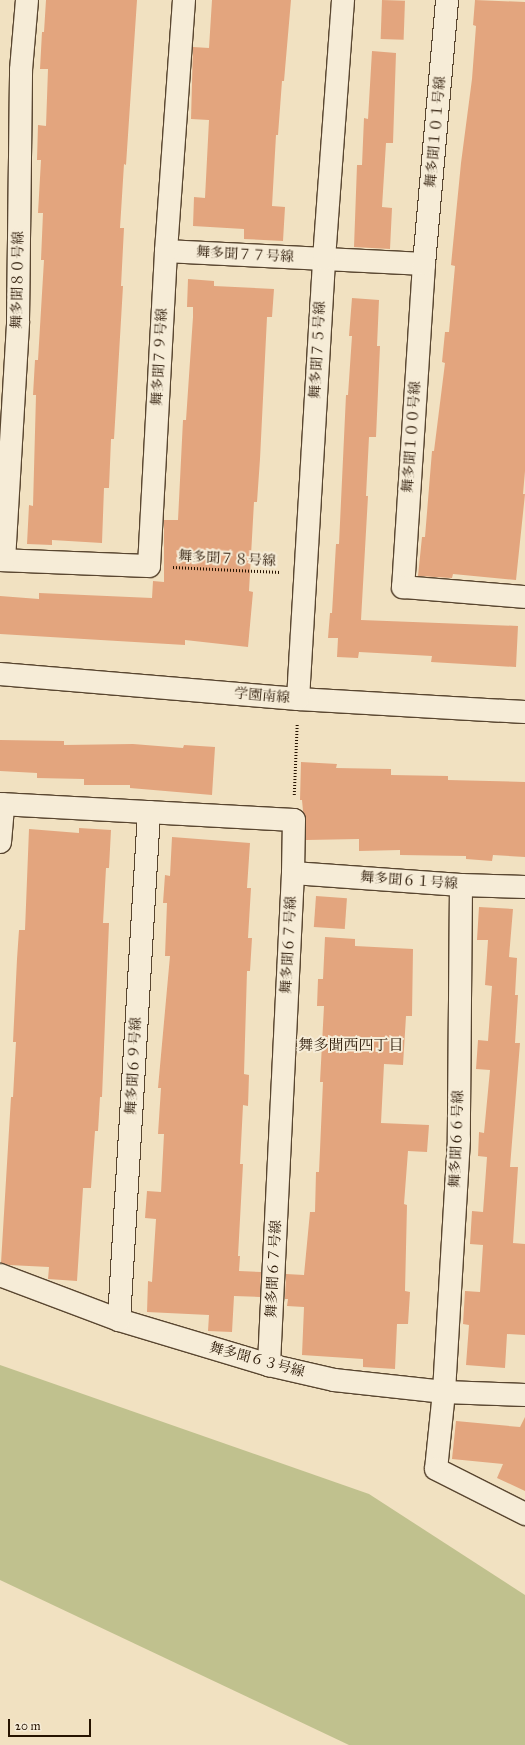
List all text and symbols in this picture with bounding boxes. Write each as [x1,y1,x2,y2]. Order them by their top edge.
street label: 舞多聞１０１号線 [423,75,449,189]
street label: 舞多聞８０号線 [9,231,27,329]
street label: 舞多聞７７号線 [196,244,294,266]
street label: 舞多聞７５号線 [307,301,329,399]
street label: 舞多聞７９号線 [149,308,171,406]
street label: 舞多聞１００号線 [400,381,424,493]
street label: 舞多聞７８号線 [178,548,276,570]
street label: 学園南線 [233,685,291,707]
street label: 舞多聞６１号線 [360,869,458,893]
street label: 舞多聞６７号線 [278,896,300,994]
street label: 舞多聞６９号線 [123,1017,145,1115]
district label: 舞多聞西四丁目 [299,1037,403,1055]
street label: 舞多聞６６号線 [447,1090,467,1188]
street label: 舞多聞６７号線 [263,1220,285,1318]
street label: 舞多聞６３号線 [207,1339,307,1381]
scale bar [10,1711,93,1737]
text: 20 m [15,1719,41,1733]

